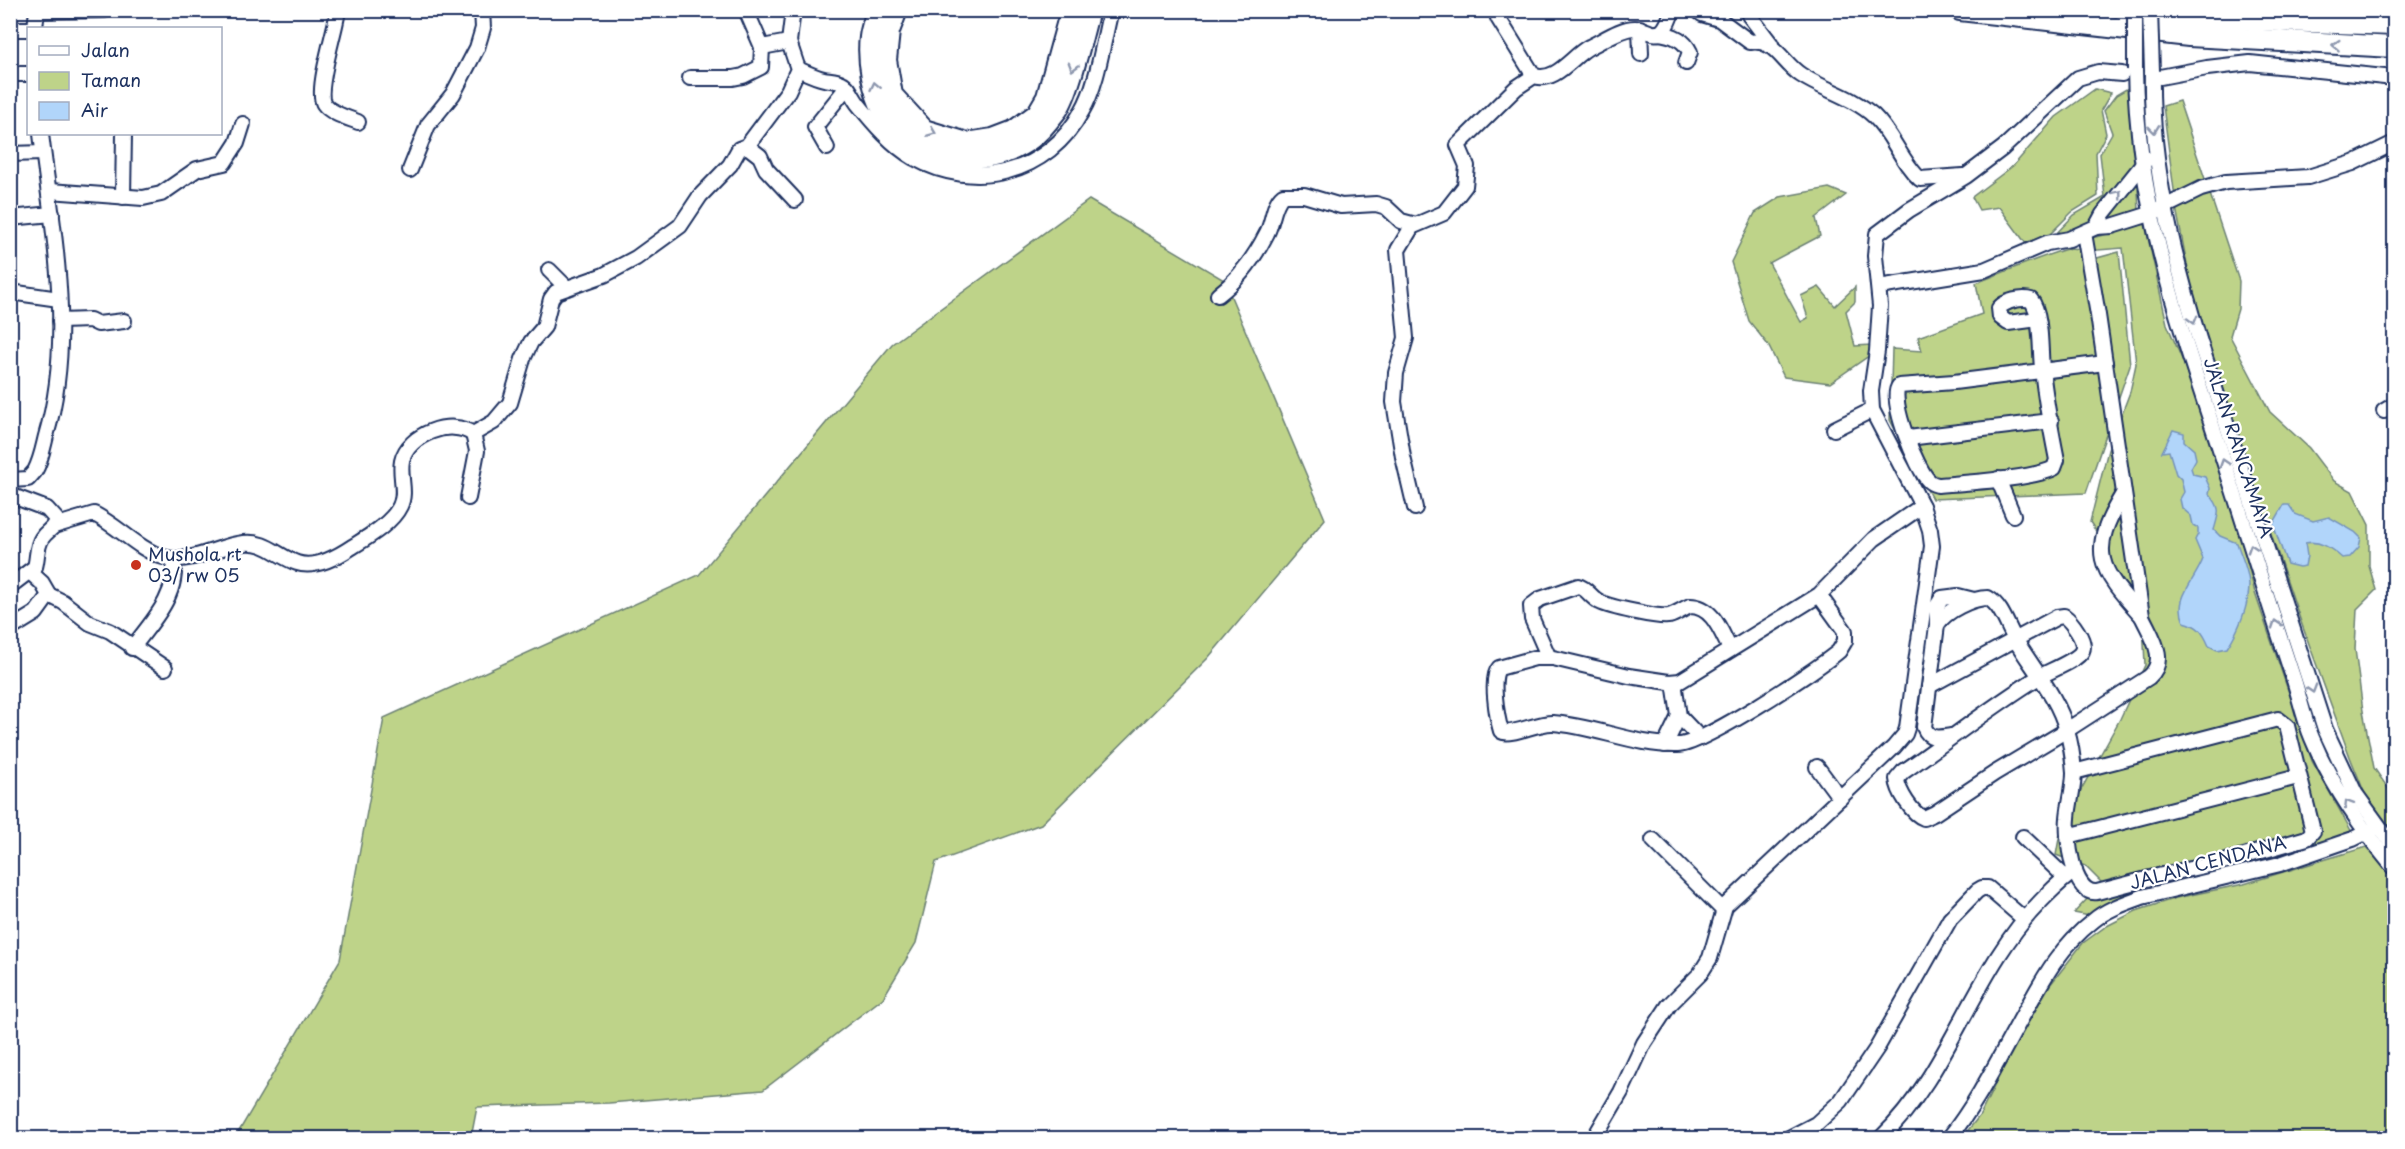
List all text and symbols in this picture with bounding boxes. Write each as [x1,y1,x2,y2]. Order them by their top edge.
legend [27,27,222,135]
text: Jalan [81,36,130,63]
one-way arrow [2332,39,2341,52]
one-way arrow [1068,61,1080,72]
text: Taman [81,66,141,93]
one-way arrow [869,82,882,92]
text: Air [81,96,109,123]
one-way arrow [926,125,937,137]
one-way arrow [2148,125,2160,134]
one-way arrow [2111,190,2122,201]
one-way arrow [2186,315,2199,325]
street label: JALAN RANCAMAYA [2197,354,2281,541]
one-way arrow [2219,458,2231,469]
place label: Mushola rt 03/ rw 05 [148,540,242,588]
one-way arrow [2246,543,2259,554]
marker: Mushola rt 03/ rw 05 [129,558,143,572]
one-way arrow [2270,619,2283,630]
one-way arrow [2305,683,2317,694]
one-way arrow [2343,800,2355,810]
street label: JALAN CENDANA [2126,828,2289,895]

